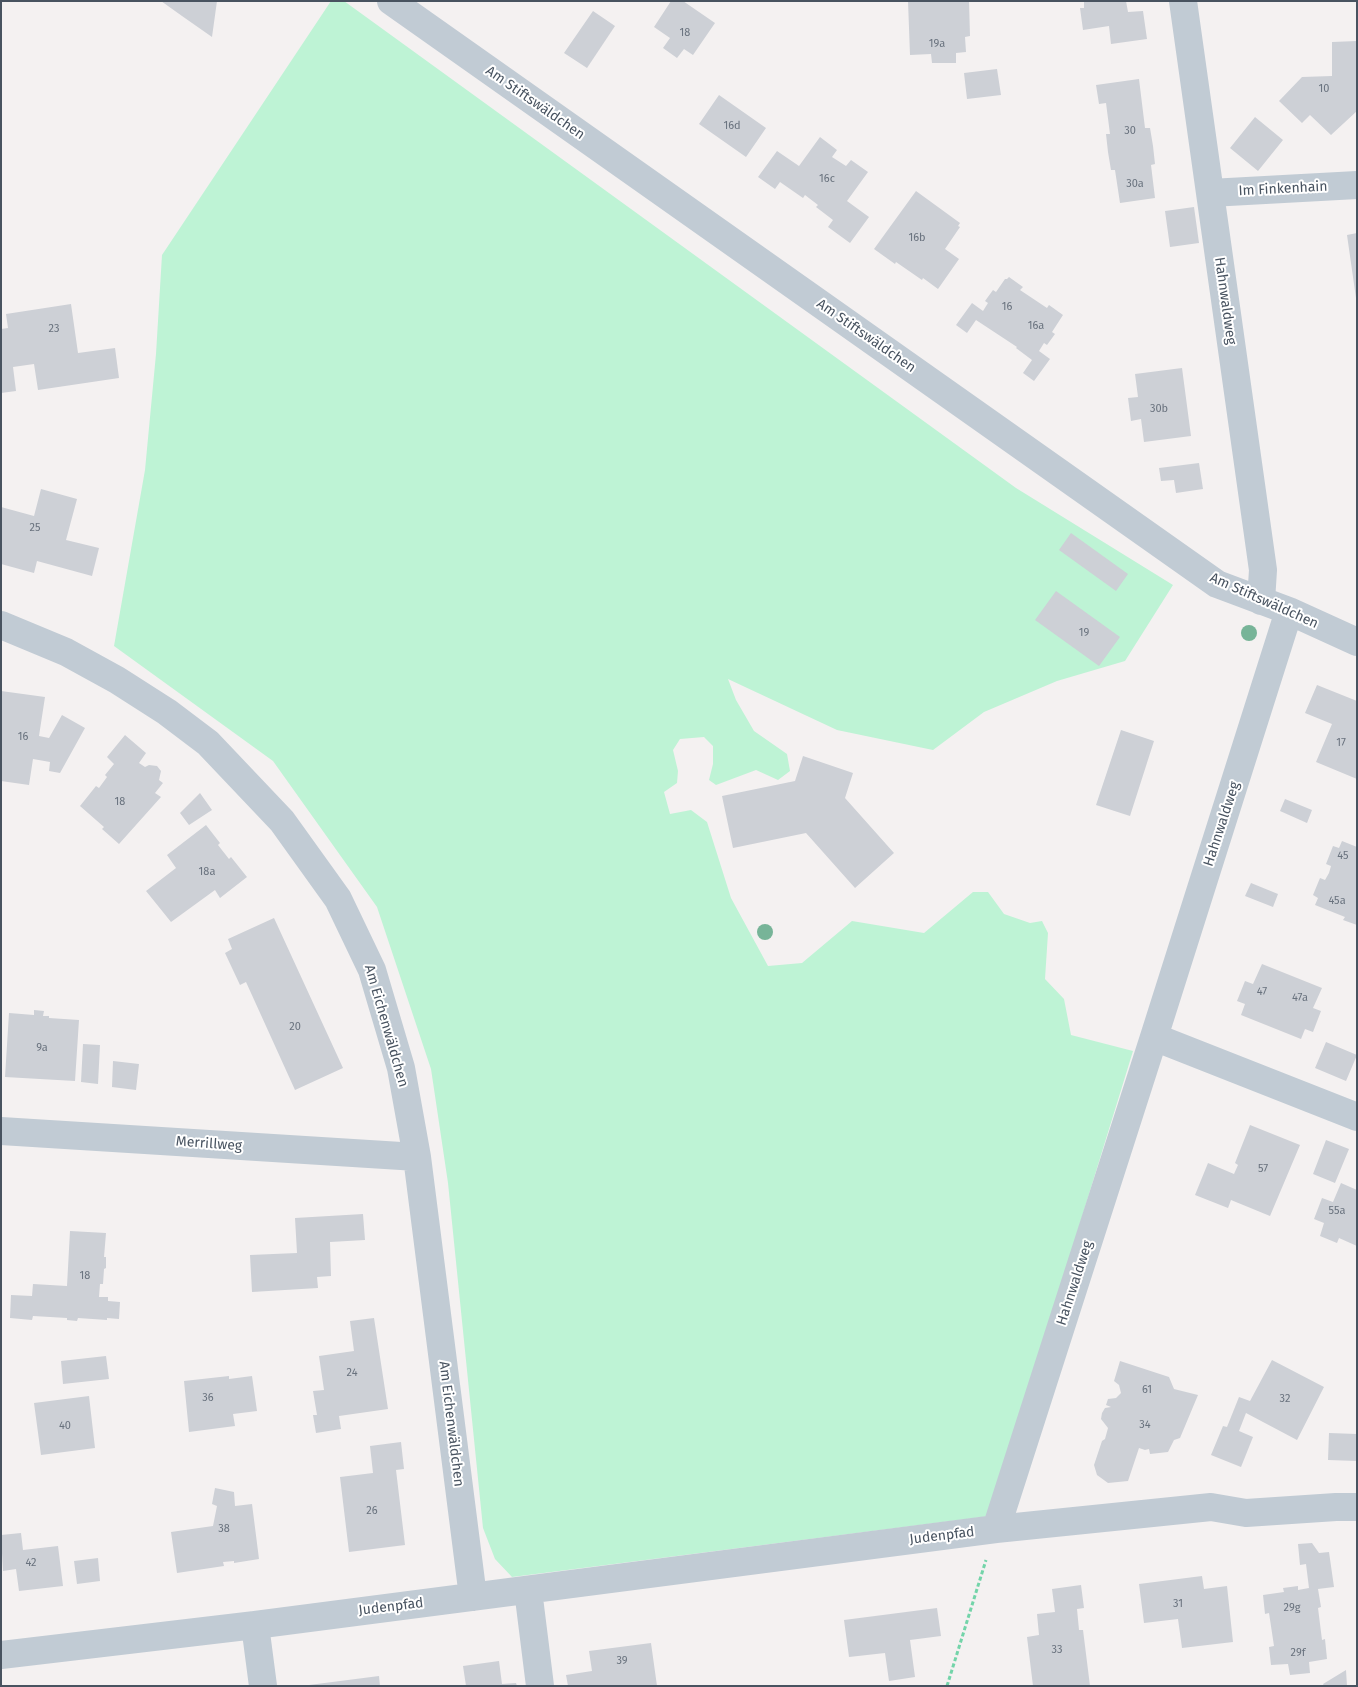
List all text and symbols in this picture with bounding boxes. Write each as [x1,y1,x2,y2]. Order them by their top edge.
house number: 18 [680,26,690,40]
house number: 19a [929,37,945,51]
street label: Am Stiftswäldchen [482,63,588,143]
house number: 10 [1319,82,1329,96]
house number: 16d [723,119,741,133]
house number: 30 [1124,124,1136,138]
house number: 16c [819,172,835,186]
house number: 30a [1126,177,1144,191]
street label: Im Finkenhain [1238,178,1328,200]
house number: 16b [908,231,926,245]
street label: Hahnwaldweg [1211,256,1239,346]
street label: Am Stiftswäldchen [813,296,919,376]
house number: 16 [1002,300,1012,314]
house number: 16a [1028,319,1044,333]
house number: 23 [49,322,59,336]
house number: 30b [1150,402,1168,416]
house number: 25 [30,521,40,535]
street label: Am Stiftswäldchen [1207,570,1321,632]
house number: 19 [1079,626,1089,640]
house number: 16 [18,730,28,744]
house number: 17 [1336,736,1346,750]
street label: Hahnwaldweg [1200,779,1244,869]
house number: 18 [115,795,125,809]
house number: 45 [1337,849,1349,863]
house number: 18a [199,865,215,879]
house number: 45a [1328,894,1346,908]
street label: Am Eichenwäldchen [361,963,411,1089]
house number: 47 [1257,985,1267,999]
house number: 47a [1292,991,1308,1005]
house number: 20 [289,1020,301,1034]
house number: 9a [36,1041,48,1055]
street label: Merrillweg [175,1133,243,1155]
house number: 57 [1258,1162,1268,1176]
house number: 55a [1329,1204,1345,1218]
street label: Hahnwaldweg [1053,1238,1097,1328]
house number: 18 [80,1269,90,1283]
street label: Am Eichenwäldchen [435,1360,467,1488]
house number: 24 [347,1366,357,1380]
house number: 61 [1142,1383,1152,1397]
house number: 36 [202,1391,214,1405]
house number: 32 [1280,1392,1290,1406]
house number: 34 [1139,1418,1151,1432]
house number: 40 [59,1419,71,1433]
house number: 26 [366,1504,378,1518]
house number: 38 [218,1522,230,1536]
street label: Judenpfad [909,1524,975,1548]
house number: 42 [25,1556,37,1570]
street label: Judenpfad [358,1595,424,1619]
house number: 31 [1173,1597,1183,1611]
house number: 29g [1284,1601,1300,1615]
house number: 33 [1052,1643,1062,1657]
house number: 29f [1291,1646,1305,1660]
house number: 39 [616,1654,628,1668]

